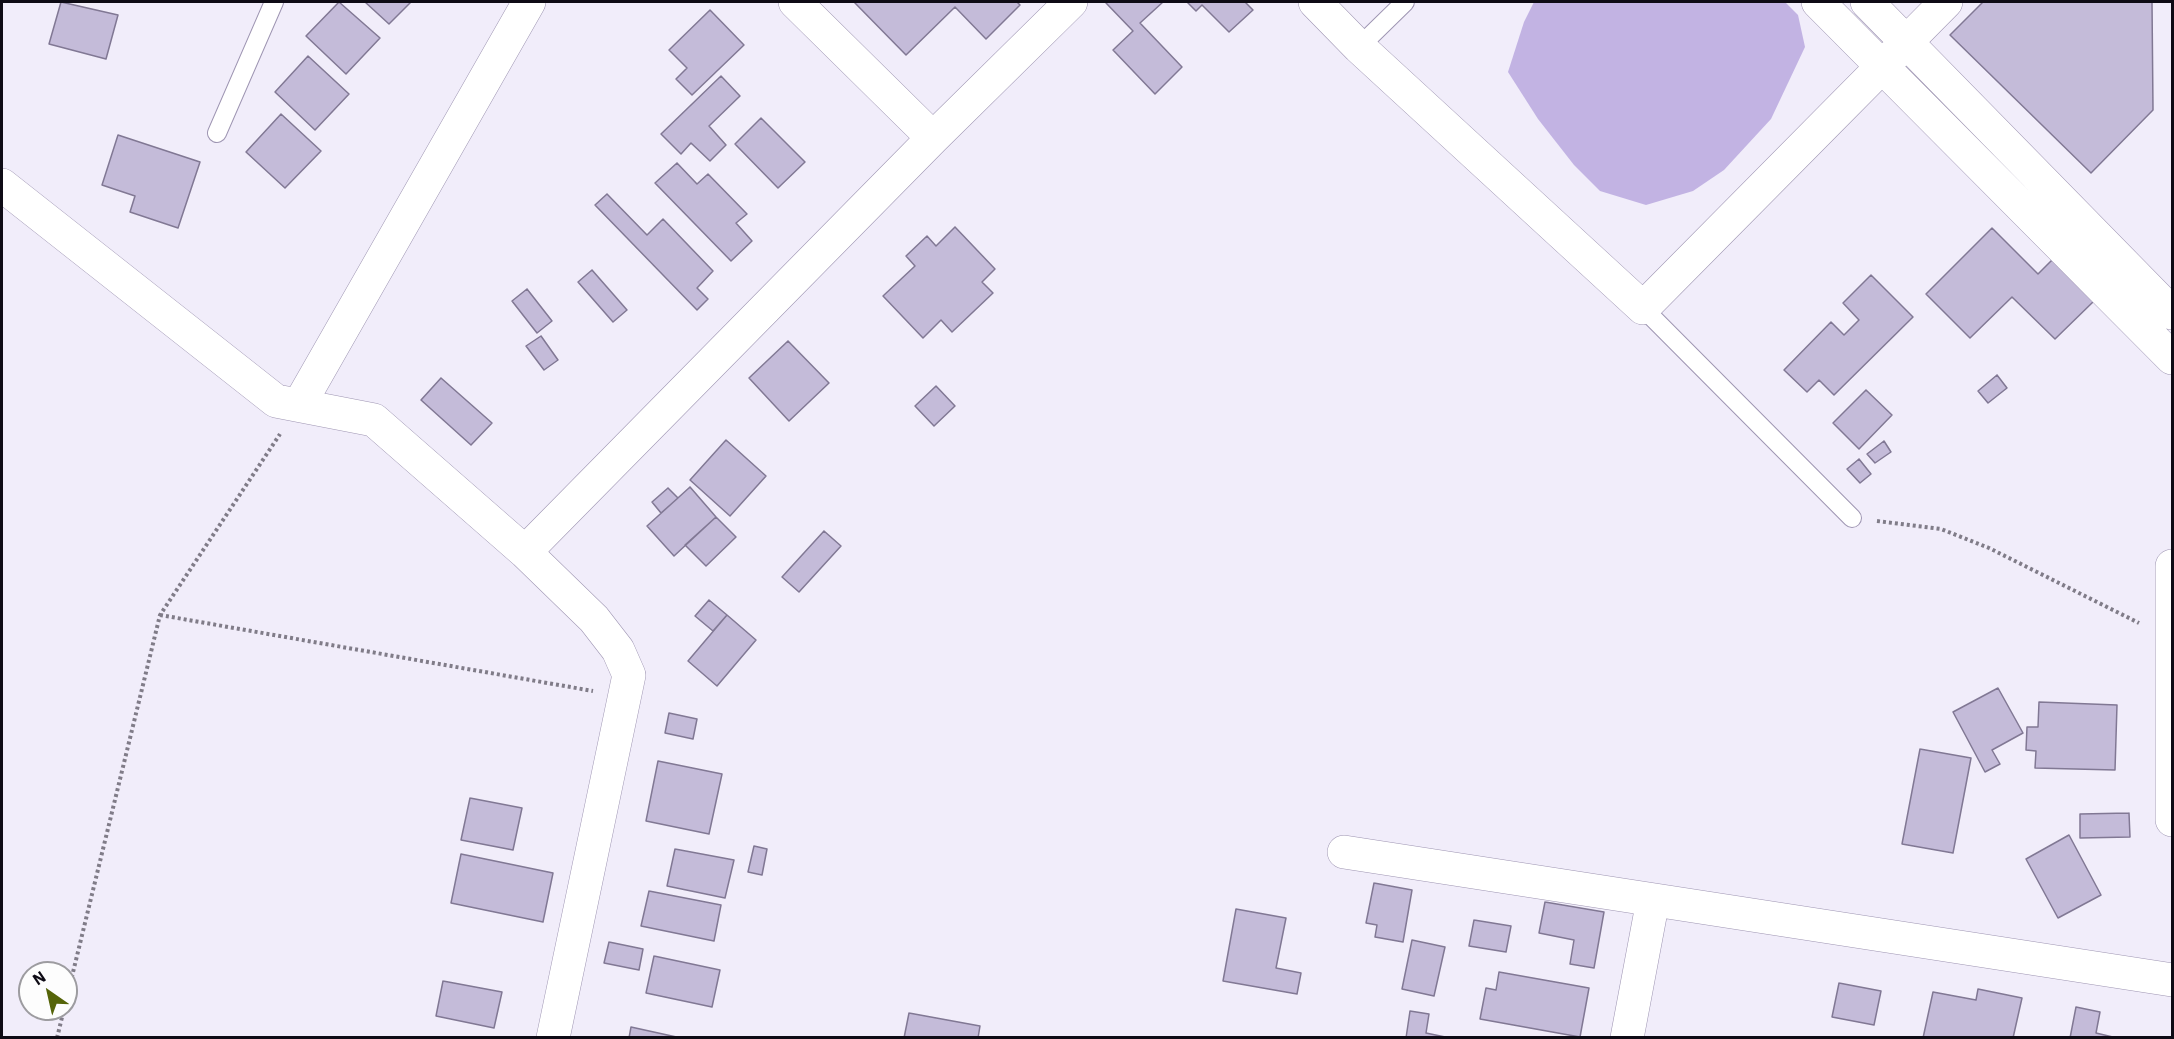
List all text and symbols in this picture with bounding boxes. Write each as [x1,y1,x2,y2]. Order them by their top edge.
north arrow [18,961,78,1021]
text: N [29,966,49,989]

